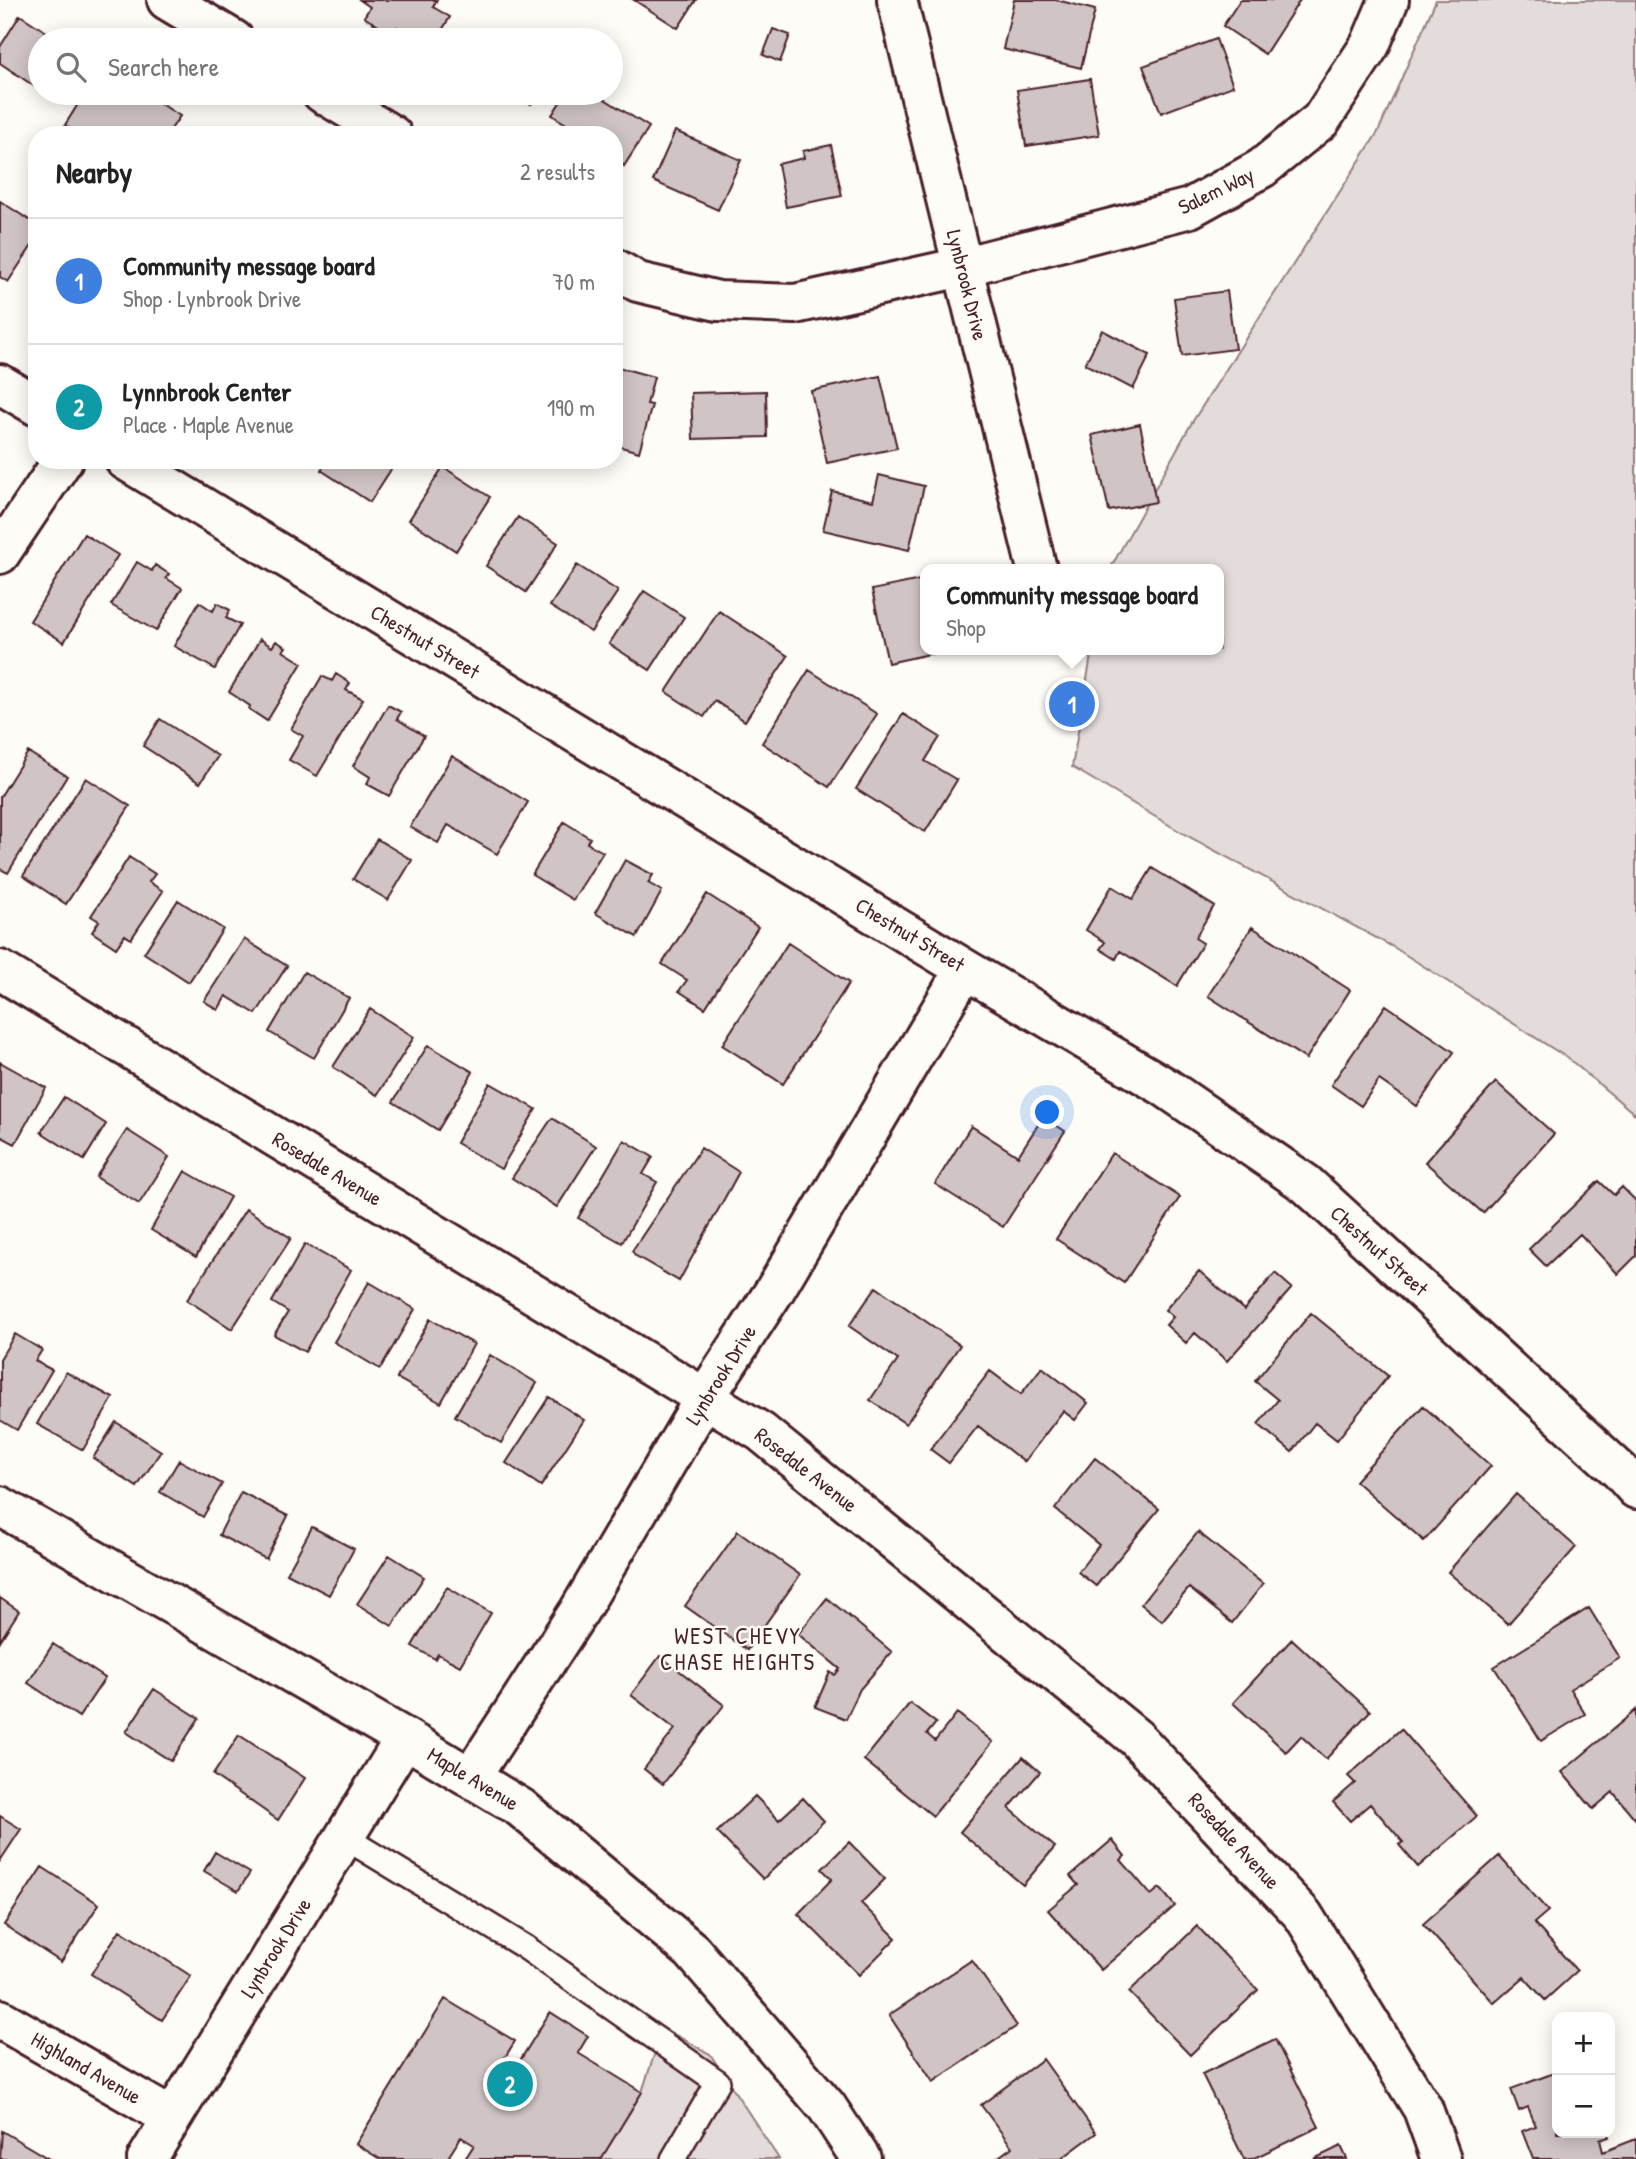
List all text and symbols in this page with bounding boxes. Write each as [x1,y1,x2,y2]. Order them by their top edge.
search box [28,28,623,105]
icon: search [52,48,90,86]
text: Search here [108,49,219,84]
text: Nearby [56,152,132,192]
text: 2 results [520,156,595,187]
street label: Salem Way [1173,160,1259,221]
street label: Lynbrook Drive [940,227,995,343]
text: Community message board [123,248,375,283]
text: 1 [75,266,83,297]
text: 70 m [552,266,595,297]
text: Shop · Lynbrook Drive [123,283,301,314]
text: Lynnbrook Center [123,374,291,409]
text: 2 [74,392,84,423]
text: 190 m [547,392,595,423]
text: Place · Maple Avenue [123,409,294,440]
popup [920,564,1224,655]
text: Community message board [946,577,1198,612]
street label: Chestnut Street [365,598,486,686]
text: Shop [946,612,986,643]
pin: 1 [1049,678,1095,730]
street label: Chestnut Street [850,891,971,979]
your location [1030,1095,1064,1129]
street label: Rosedale Avenue [267,1124,387,1213]
street label: Chestnut Street [1324,1199,1435,1303]
street label: Lynbrook Drive [678,1319,763,1430]
street label: Rosedale Avenue [749,1420,864,1519]
district label: WEST CHEVY CHASE HEIGHTS [660,1620,816,1677]
street label: Maple Avenue [422,1740,524,1817]
street label: Rosedale Avenue [1182,1786,1287,1895]
street label: Lynbrook Drive [233,1892,318,2003]
map controls [1552,2012,1615,2138]
button: + [1552,2012,1615,2075]
street label: Highland Avenue [26,2024,146,2111]
pin: 2 [487,2058,533,2110]
button: − [1552,2075,1615,2138]

